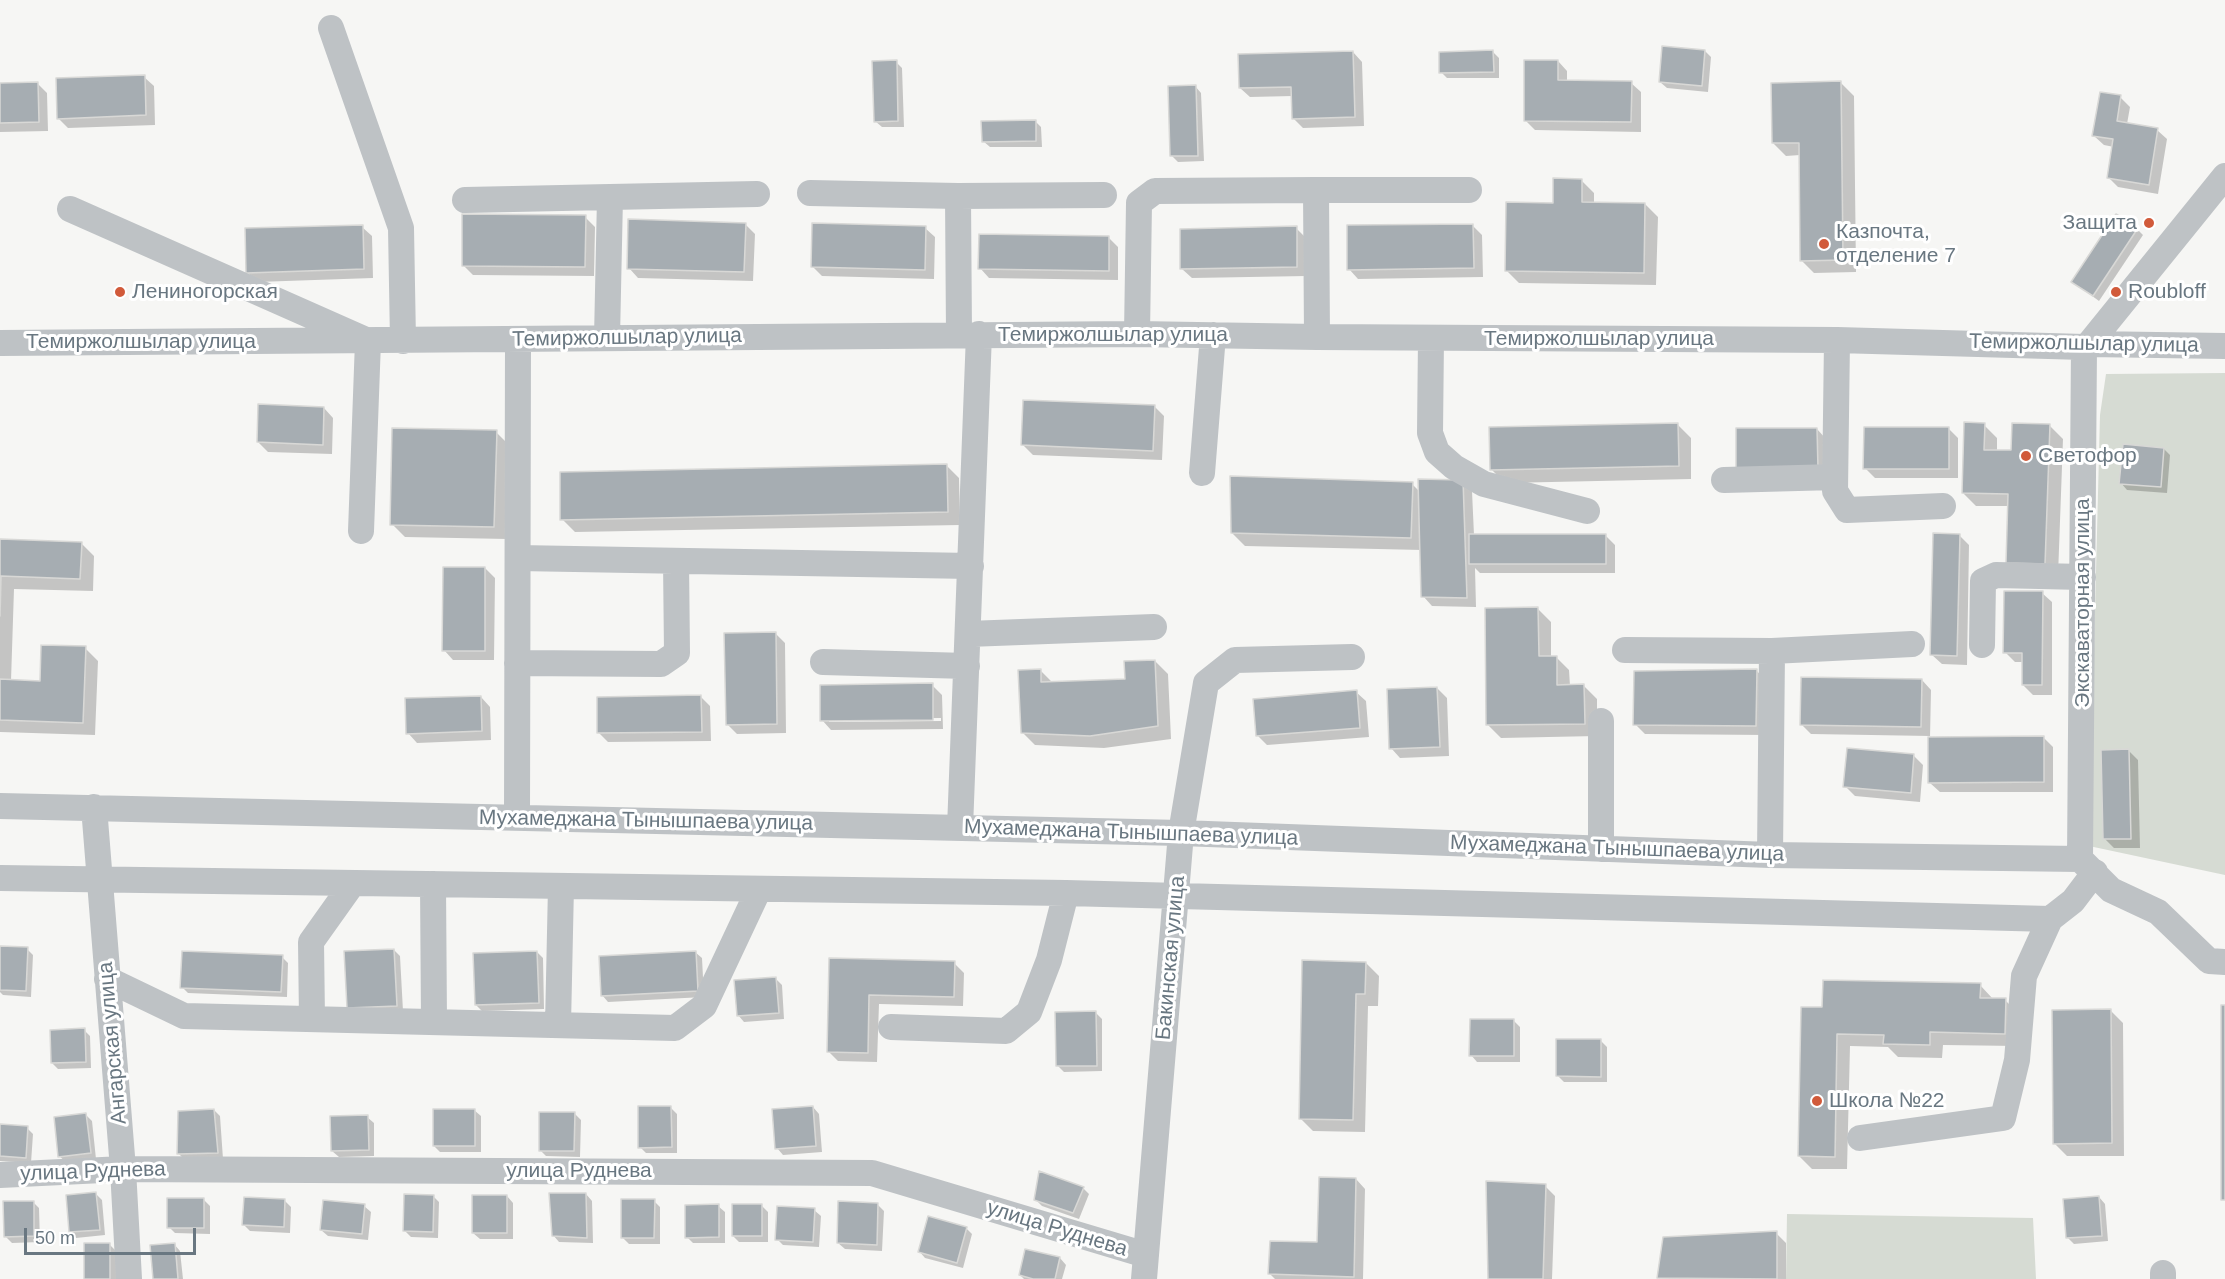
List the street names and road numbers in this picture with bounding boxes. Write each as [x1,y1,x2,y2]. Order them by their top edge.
street label: Темиржолшылар улица [998,322,1228,348]
street label: Темиржолшылар улица [512,323,742,353]
street label: Темиржолшылар улица [1484,326,1714,352]
street label: Темиржолшылар улица [26,329,256,355]
street label: Темиржолшылар улица [1969,329,2199,359]
street label: Экскаваторная улица [2070,498,2096,708]
street label: Мухамеджана Тынышпаева улица [479,805,813,837]
street label: Мухамеджана Тынышпаева улица [963,815,1299,851]
street label: Мухамеджана Тынышпаева улица [1449,831,1785,867]
street label: Бакинская улица [1151,875,1191,1041]
street label: Ангарская улица [93,961,133,1125]
street label: улица Руднева [20,1157,166,1187]
street label: улица Руднева [506,1158,652,1184]
street label: улица Руднева [984,1196,1130,1262]

